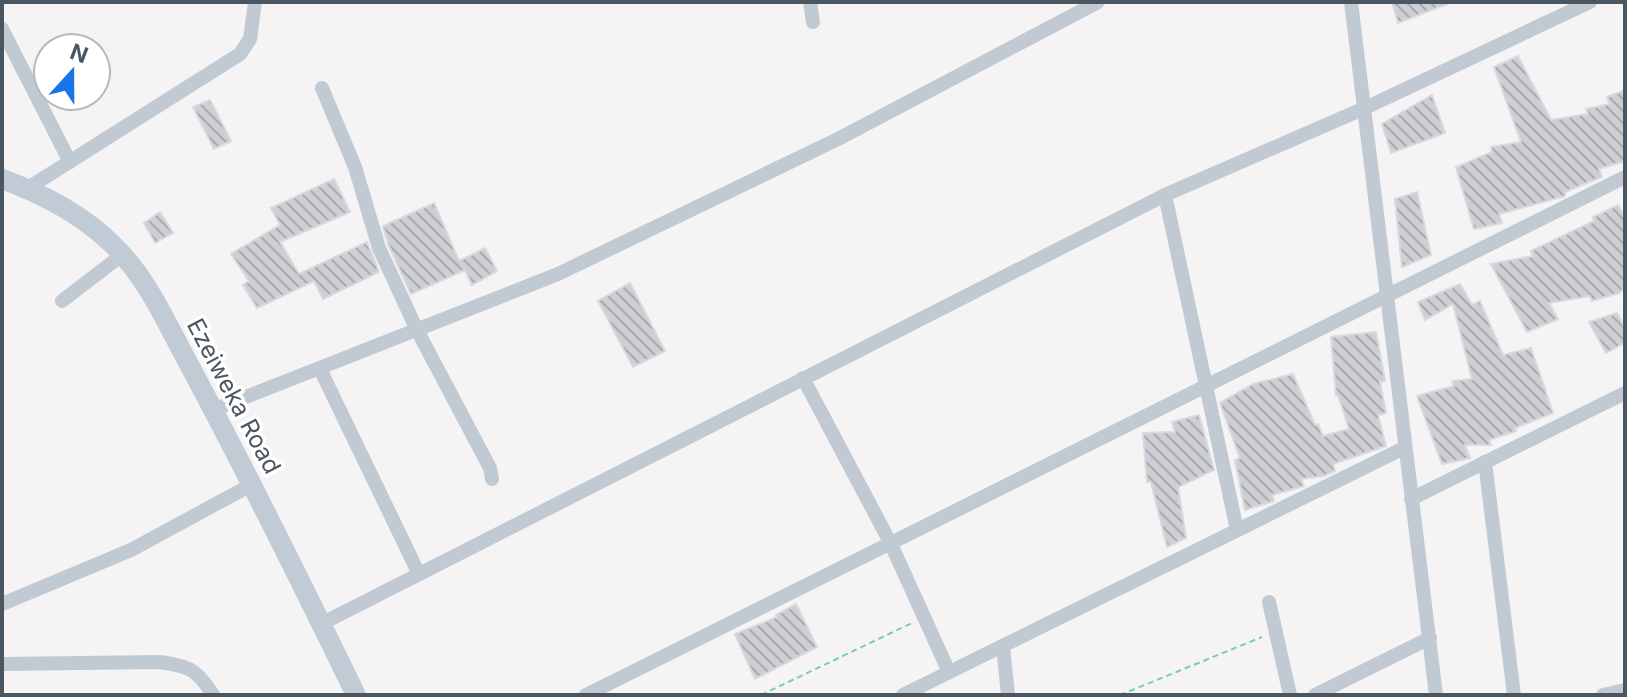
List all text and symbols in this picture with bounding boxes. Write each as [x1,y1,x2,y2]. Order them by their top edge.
north arrow [32,32,112,112]
text: N [67,38,92,68]
street label: Ezeiweka Road [181,313,287,479]

